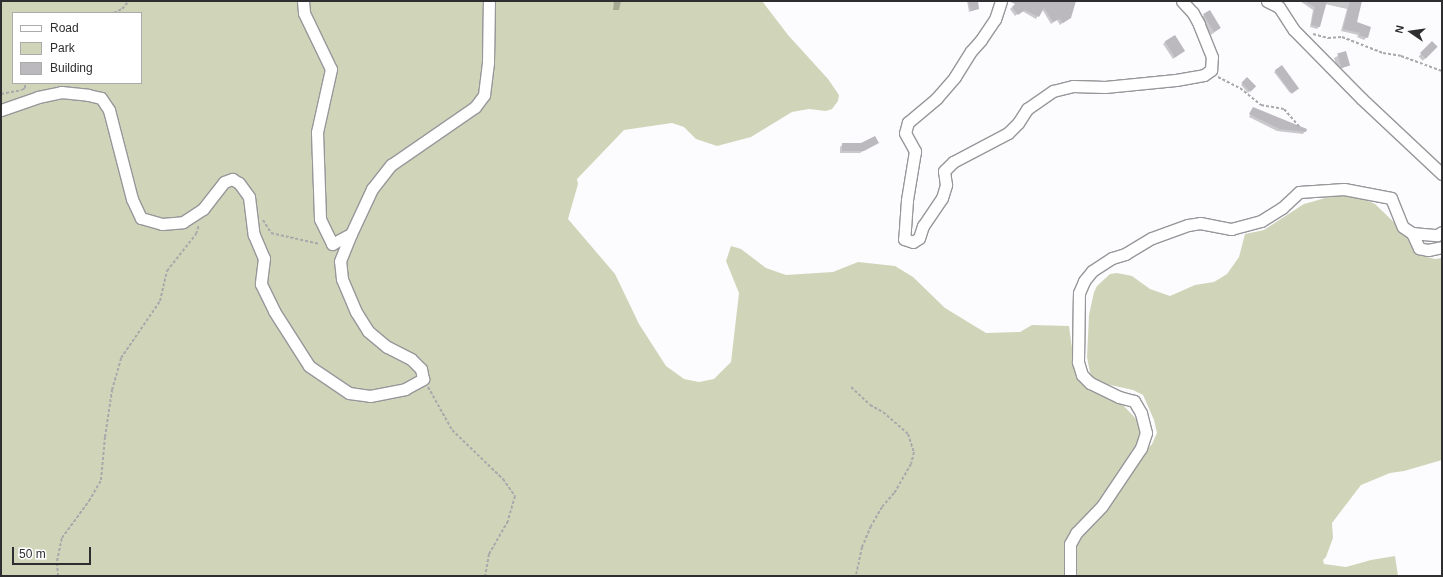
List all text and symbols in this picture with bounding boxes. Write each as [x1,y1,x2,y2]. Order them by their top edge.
legend [12,12,142,84]
north arrow [1391,12,1431,52]
text: Road [50,21,79,35]
text: N [1393,24,1406,35]
text: Park [50,41,75,55]
text: Building [50,61,93,75]
scale bar [14,539,93,565]
text: 50 m [19,547,46,561]

